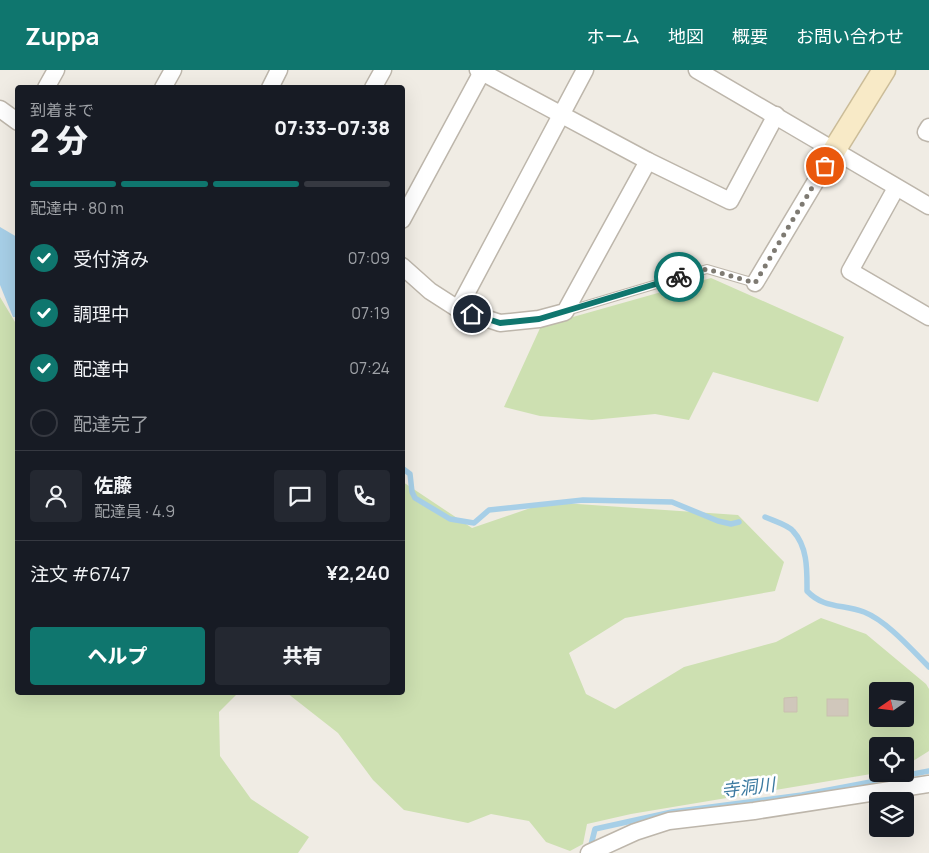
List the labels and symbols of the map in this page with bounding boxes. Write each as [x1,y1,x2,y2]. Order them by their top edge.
pin [804,145,846,187]
courier [654,252,704,302]
pin [451,293,493,335]
north arrow [869,682,914,728]
water label: 寺洞川 [720,772,778,802]

